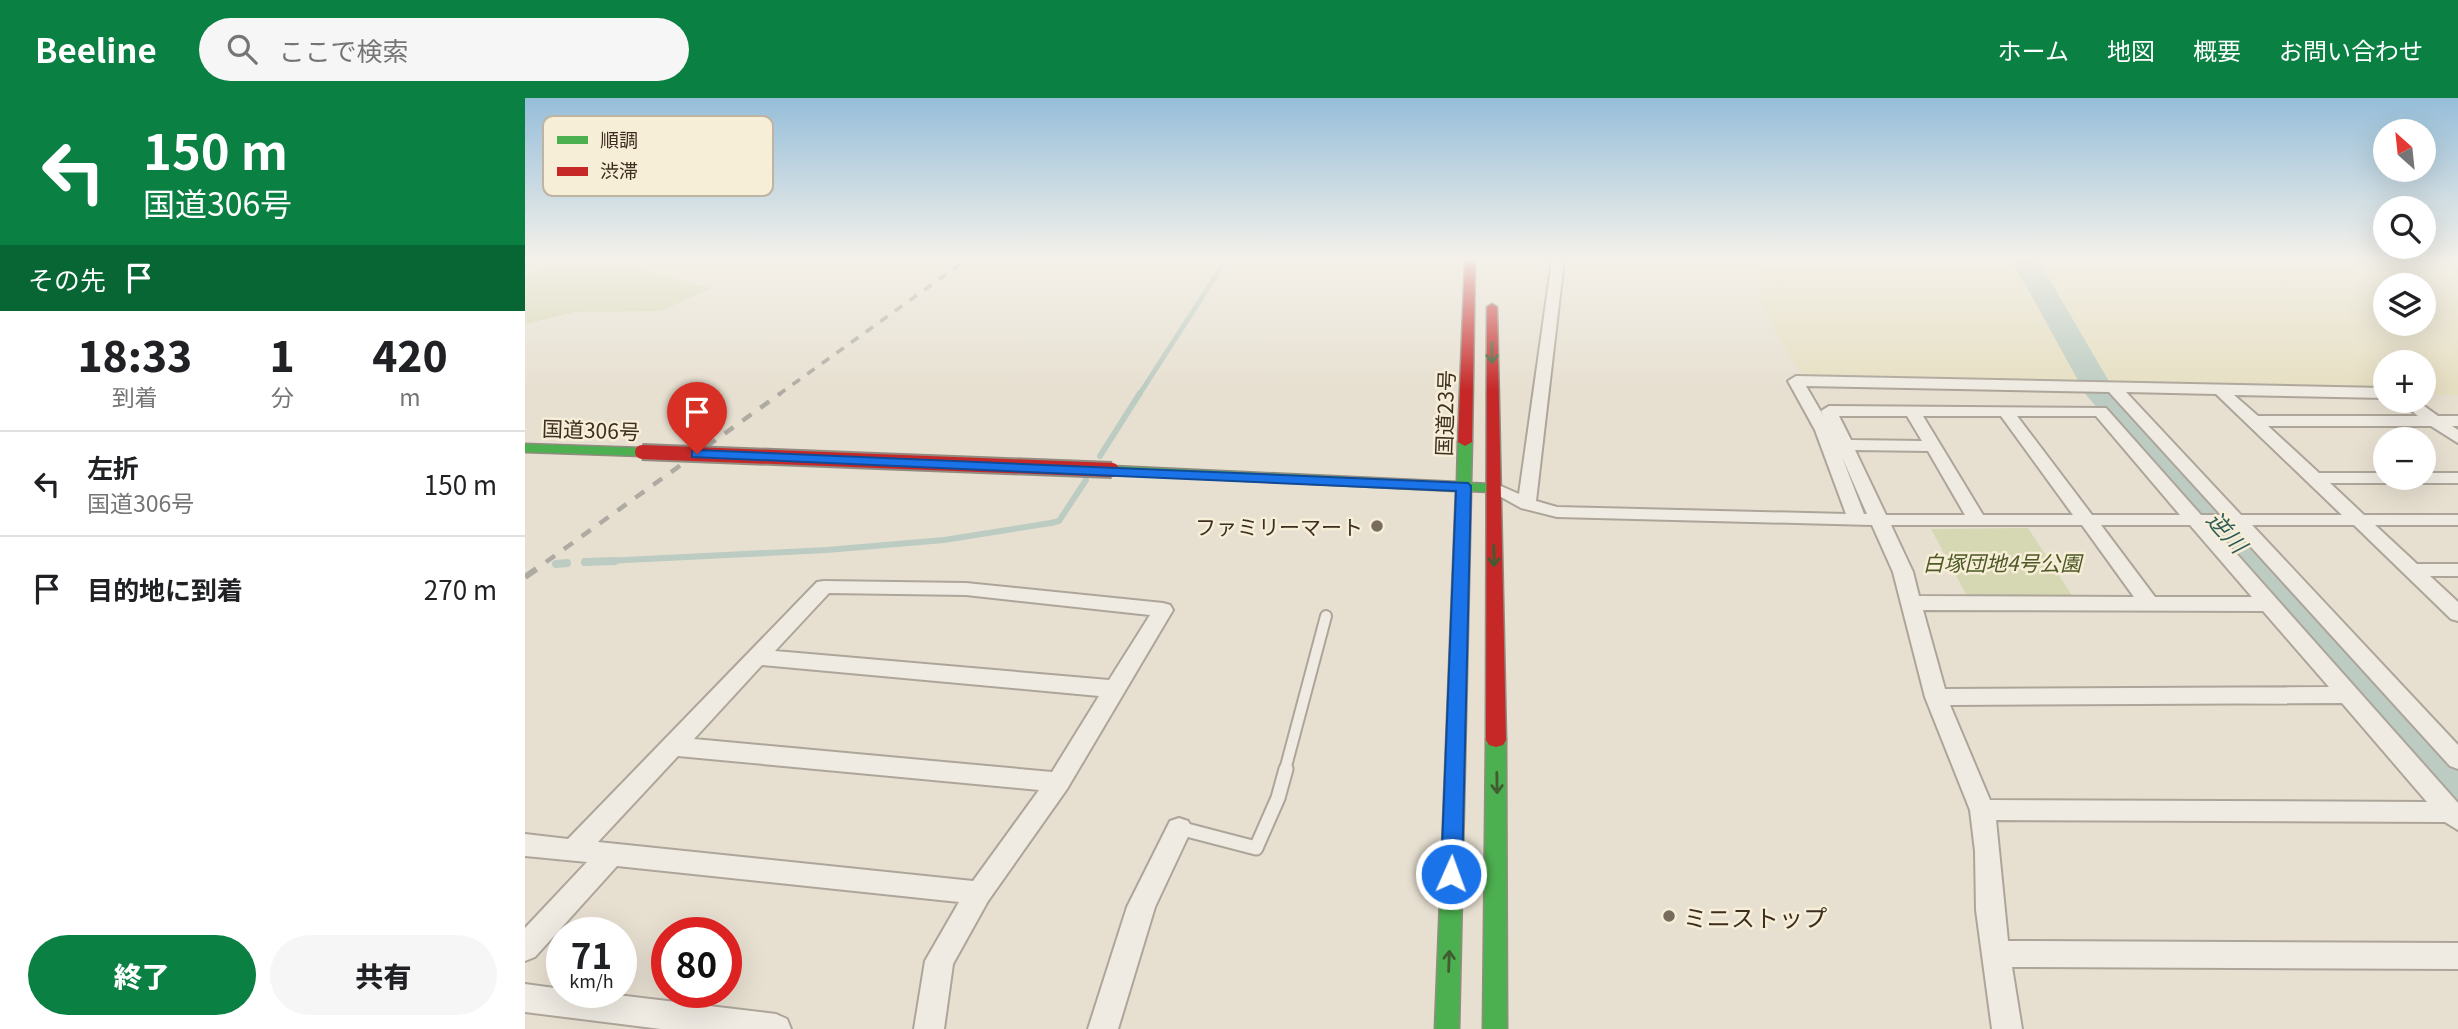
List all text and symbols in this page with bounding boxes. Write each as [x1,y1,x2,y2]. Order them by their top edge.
search box [199,18,689,81]
text: Beeline [35,25,157,73]
icon: search [223,30,261,68]
text: ここで検索 [279,31,409,68]
text: ホーム [1998,32,2069,67]
text: 地図 [2107,32,2155,67]
text: 概要 [2193,32,2241,67]
text: お問い合わせ [2279,32,2423,67]
text: 150 m [143,113,288,184]
legend [543,116,773,196]
north arrow [2373,119,2436,182]
map controls [2373,119,2436,490]
text: 順調 [600,125,638,152]
icon: left [28,126,119,217]
text: 渋滞 [600,156,638,183]
text: 国道306号 [143,179,292,225]
button: search [2373,196,2436,259]
icon: arrive [120,259,158,297]
text: その先 [28,260,106,297]
button: layers [2373,273,2436,336]
text: 18:33 [77,323,192,384]
text: 1 [270,323,295,384]
text: 420 [372,323,448,384]
one-way arrow [1485,341,1499,364]
button: + [2373,350,2436,413]
street label: 国道23号 [1428,369,1460,457]
text: 到着 [112,379,158,413]
text: 分 [271,379,294,413]
text: m [399,379,421,413]
pin [667,382,727,454]
icon: arrive [678,393,716,431]
street label: 国道306号 [542,412,640,446]
button: − [2373,427,2436,490]
text: 左折 [87,448,139,485]
icon: left [28,465,66,503]
text: 150 m [424,465,497,502]
text: 国道306号 [87,485,194,519]
water label: 逆川 [2200,503,2258,562]
place label: ファミリーマート [1195,511,1363,541]
marker: ファミリーマート [1369,518,1385,534]
one-way arrow [1488,544,1501,567]
park label: 白塚団地4号公園 [1923,547,2084,577]
icon: arrive [28,570,66,608]
text: 目的地に到着 [87,570,243,607]
text: 270 m [424,570,497,607]
one-way arrow [1490,772,1503,795]
position arrow [1414,837,1488,911]
place label: ミニストップ [1683,899,1827,934]
marker: ミニストップ [1661,908,1677,924]
speed limit sign: 80 [651,917,742,1008]
text: 71 [571,928,612,979]
button: 終了 [28,935,256,1015]
button: 共有 [270,935,497,1015]
one-way arrow [1442,950,1456,973]
text: km/h [569,967,614,993]

